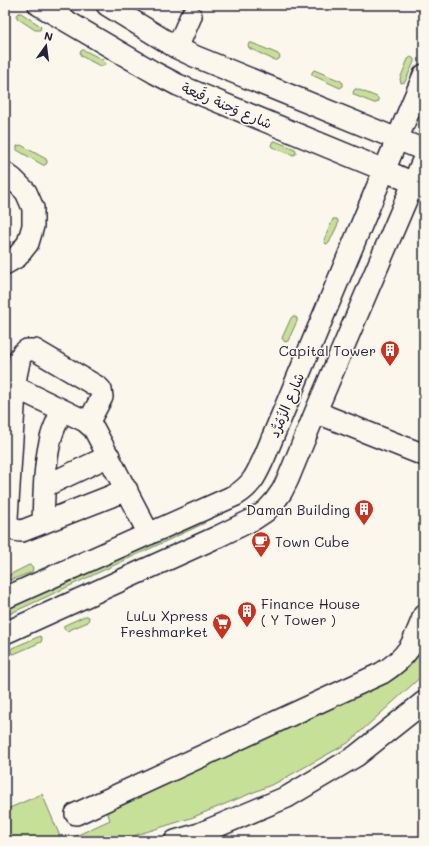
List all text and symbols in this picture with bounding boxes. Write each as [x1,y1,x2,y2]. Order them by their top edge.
north arrow [26,26,66,66]
text: N [43,28,54,44]
street label: شارع وَجنة رقَيعة [179,77,275,133]
building icon: Capital Tower [379,339,401,367]
place label: Capital Tower [279,341,376,360]
street label: شارع الزُمُرُّد [264,370,309,441]
building icon: Daman Building [353,498,375,526]
place label: Daman Building [246,500,350,519]
cafe icon: Town Cube [250,530,272,558]
place label: Town Cube [275,532,349,551]
place label: Finance House ( Y Tower ) [261,594,360,629]
building icon: Finance House ( Y Tower ) [236,600,258,628]
place label: LuLu Xpress Freshmarket [121,606,208,641]
supermarket icon: LuLu Xpress Freshmarket [211,612,233,640]

